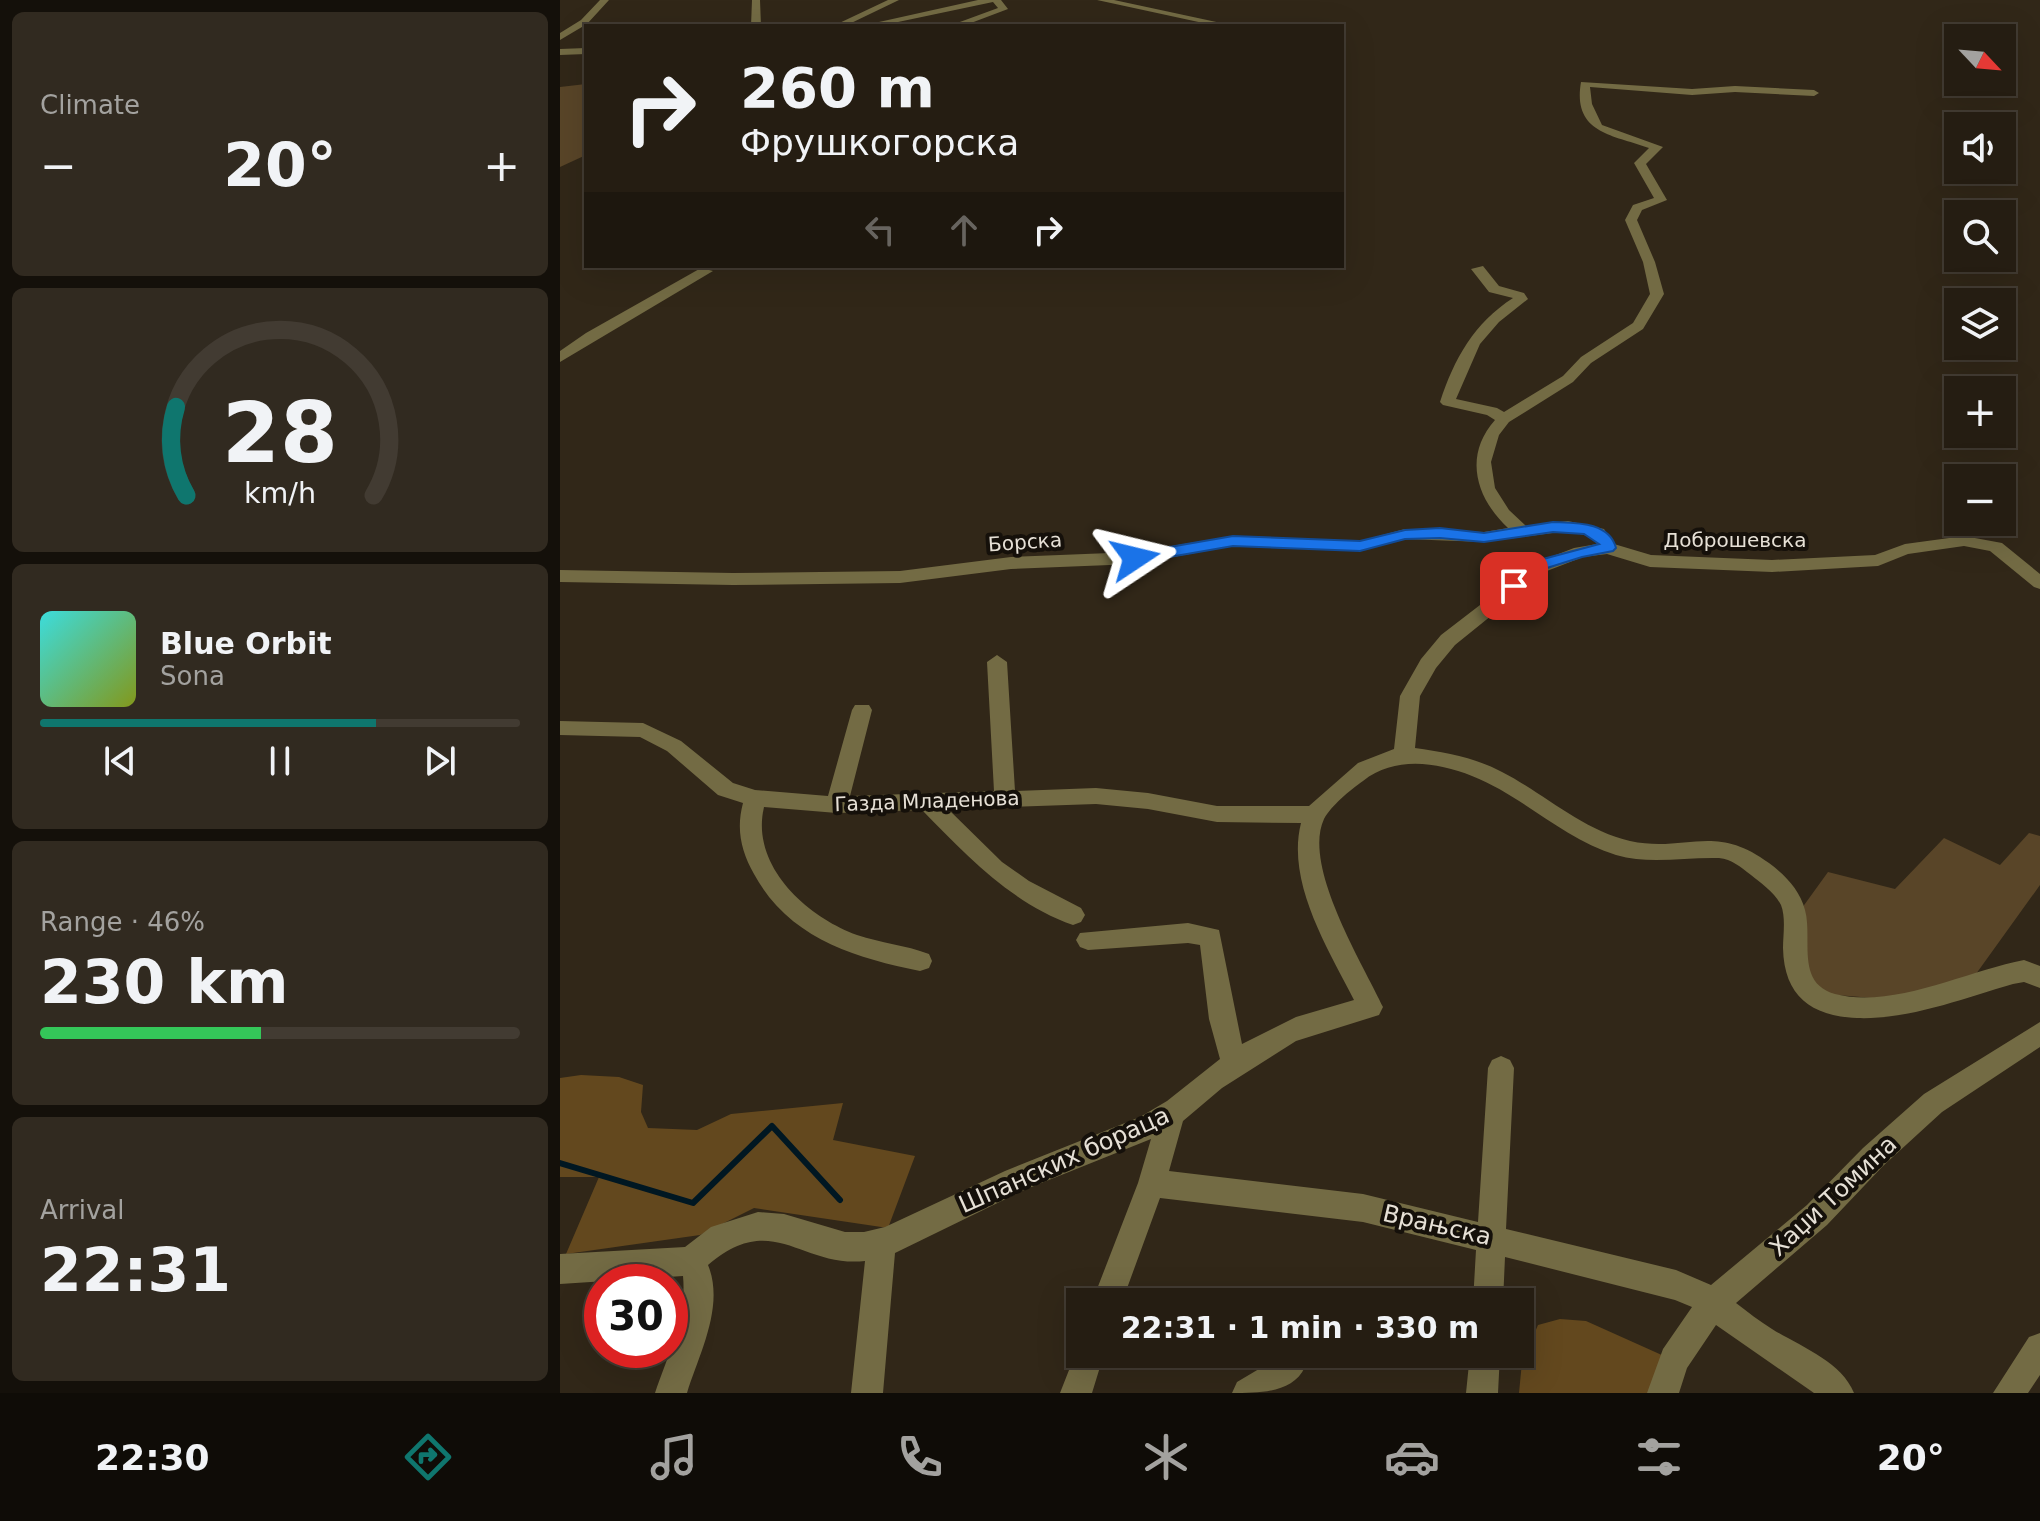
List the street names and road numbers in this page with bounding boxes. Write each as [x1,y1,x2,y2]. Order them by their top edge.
street label: Борска [987,527,1063,557]
street label: Доброшевска [1664,528,1806,552]
street label: Газда Младенова [834,786,1020,816]
street label: Шпанских бораца [954,1101,1174,1219]
street label: Хаџи Томина [1764,1130,1902,1262]
street label: Врањска [1380,1199,1494,1251]

